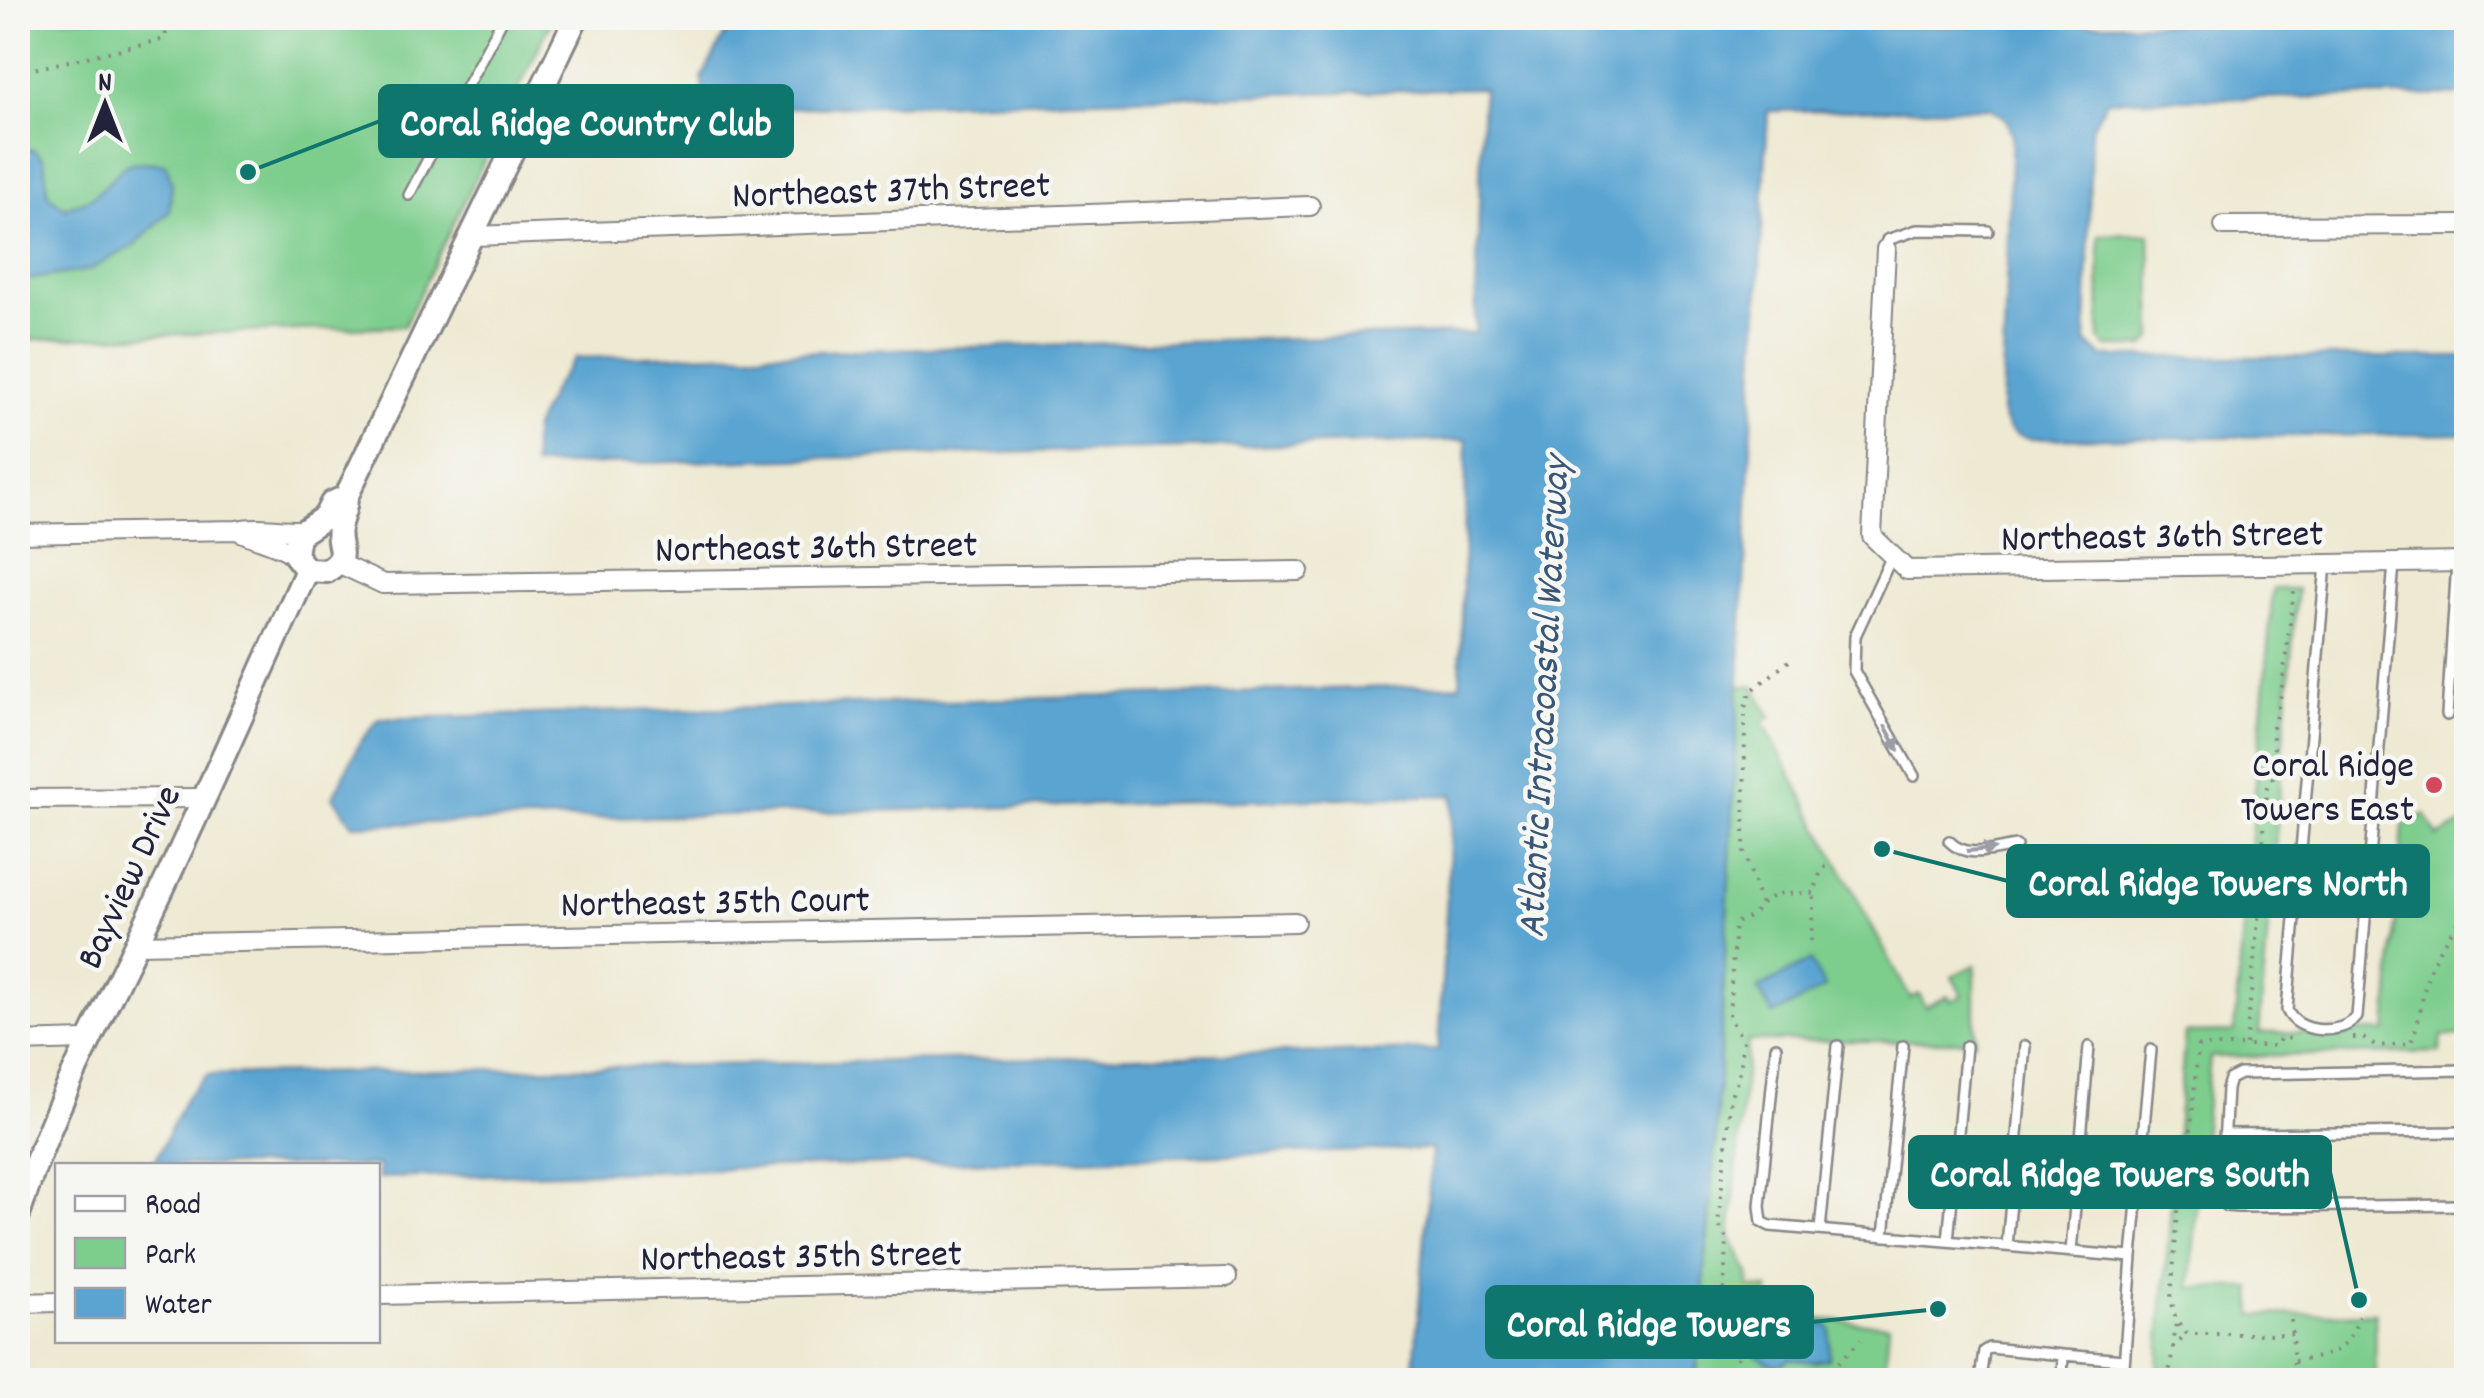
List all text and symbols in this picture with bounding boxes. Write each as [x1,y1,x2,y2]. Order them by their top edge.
north arrow [55,55,155,155]
text: N [98,65,112,105]
callout: Coral Ridge Country Club [380,86,792,156]
text: Coral Ridge Country Club [400,99,772,156]
street label: Northeast 37th Street [731,160,1051,227]
water label: Atlantic Intracoastal Waterway [1506,451,1589,939]
street label: Northeast 36th Street [2000,509,2324,570]
street label: Northeast 36th Street [654,520,978,581]
one-way arrow [1883,724,1900,752]
place label: Coral Ridge Towers East [2240,741,2414,840]
marker: Coral Ridge Towers East [2423,774,2445,796]
street label: Bayview Drive [65,777,199,979]
one-way arrow [1966,842,1997,858]
callout: Coral Ridge Towers North [2008,846,2428,916]
text: Coral Ridge Towers North [2028,859,2408,916]
street label: Northeast 35th Court [560,875,870,936]
callout: Coral Ridge Towers South [1910,1137,2330,1207]
text: Coral Ridge Towers South [1930,1150,2310,1207]
legend [55,1163,380,1343]
text: Road [145,1186,201,1229]
street label: Northeast 35th Street [640,1229,962,1290]
text: Park [145,1236,196,1279]
text: Water [145,1286,212,1329]
callout: Coral Ridge Towers [1487,1287,1812,1357]
text: Coral Ridge Towers [1507,1300,1791,1357]

